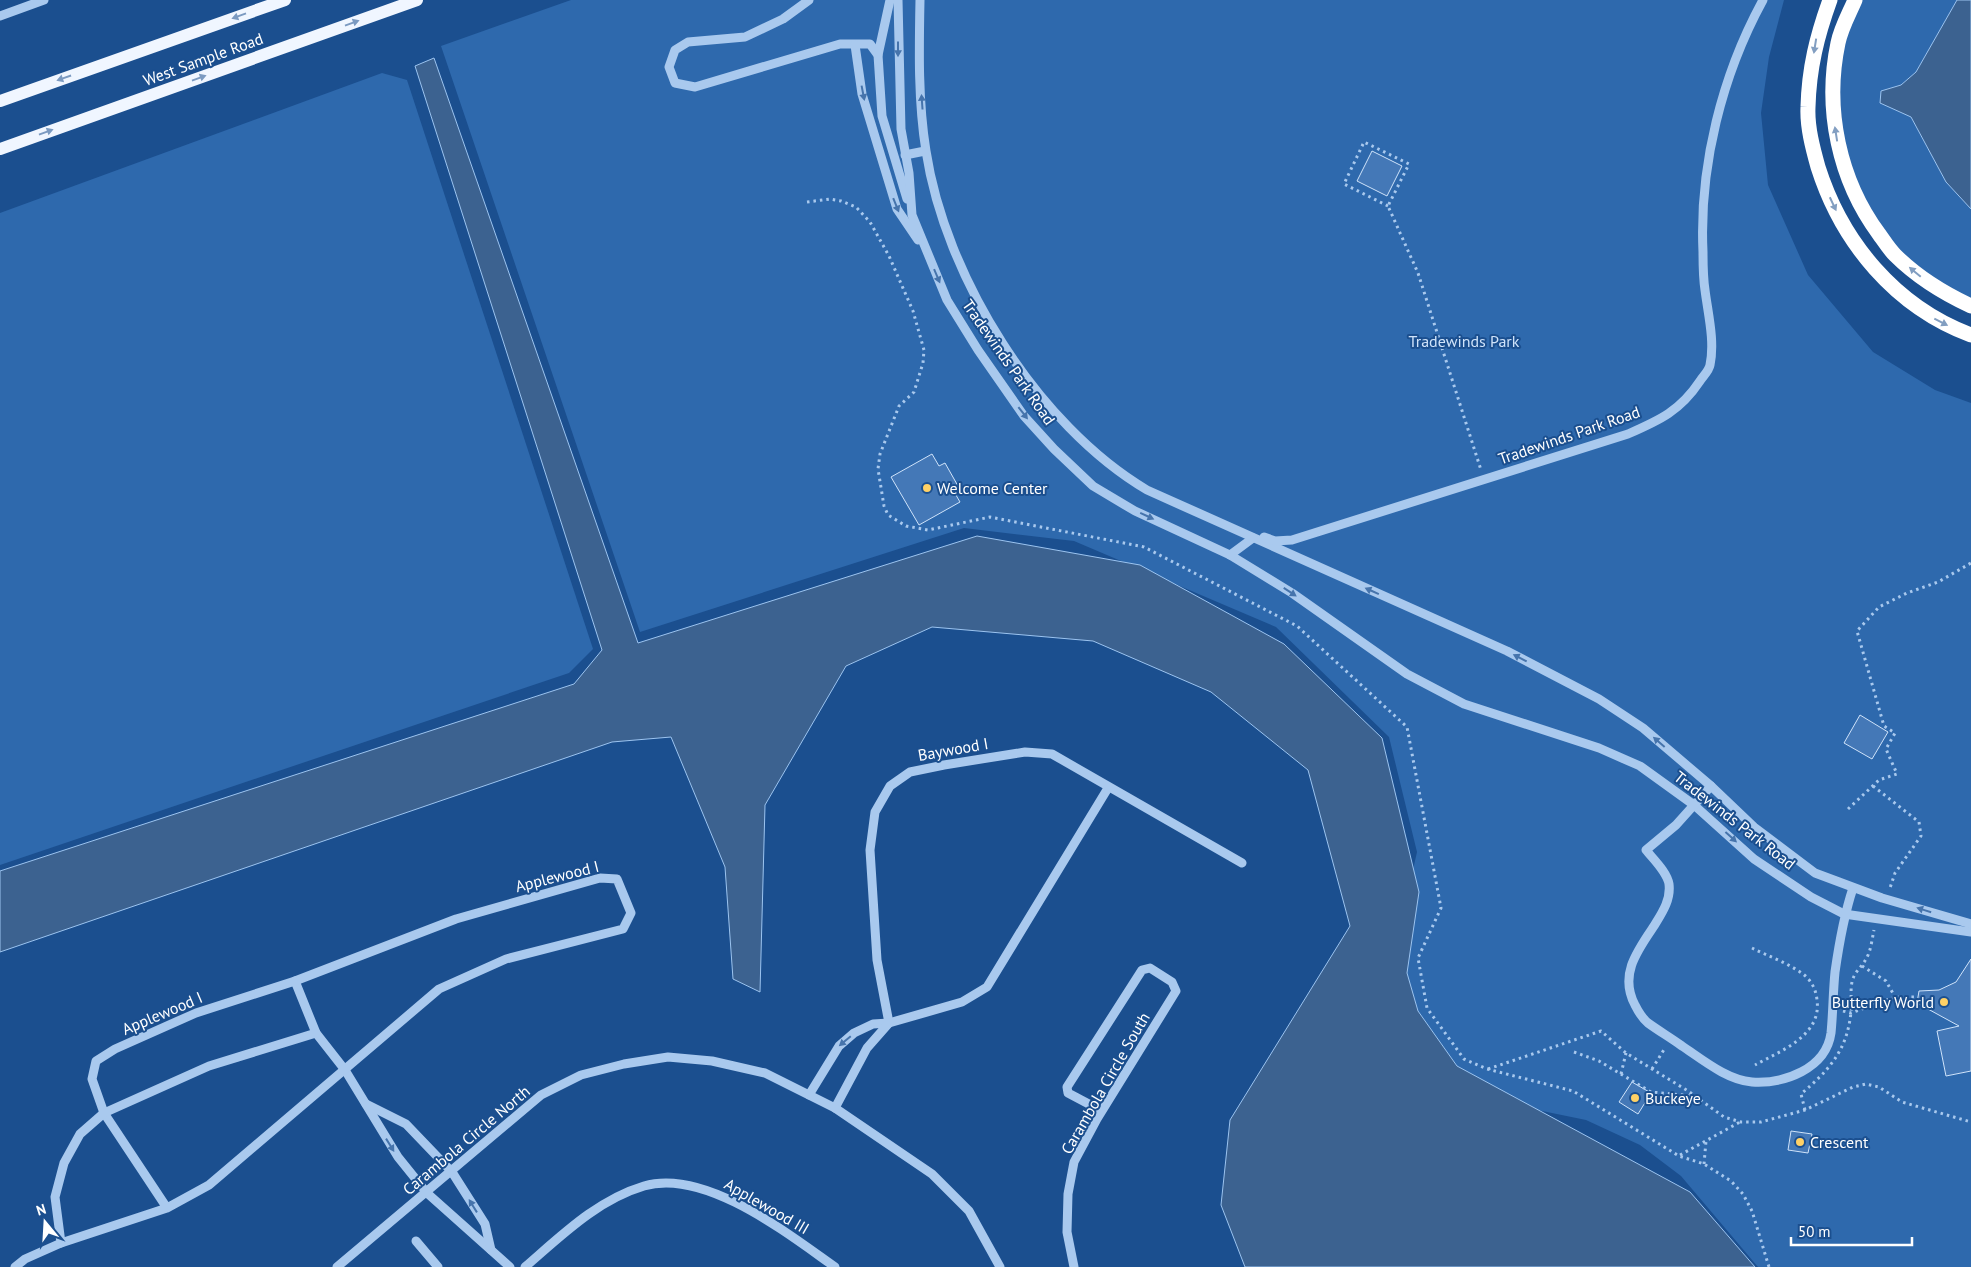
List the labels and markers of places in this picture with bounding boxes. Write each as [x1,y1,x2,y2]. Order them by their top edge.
place label: Welcome Center [937,478,1048,498]
marker: Welcome Center [921,482,933,494]
place label: Butterfly World [1832,992,1934,1012]
marker: Butterfly World [1938,996,1950,1008]
place label: Buckeye [1645,1088,1701,1108]
marker: Buckeye [1629,1092,1641,1104]
place label: Crescent [1810,1132,1869,1152]
marker: Crescent [1794,1136,1806,1148]

